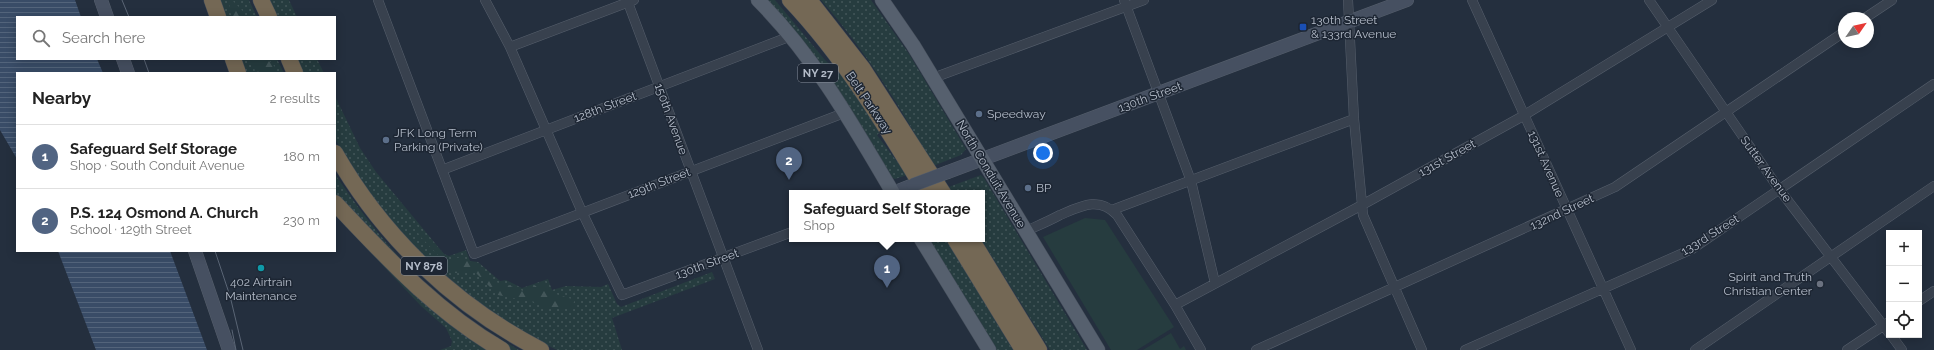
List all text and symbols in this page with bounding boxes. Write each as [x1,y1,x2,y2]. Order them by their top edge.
north arrow [1838,12,1874,48]
place label: 130th Street & 133rd Avenue [1311,13,1396,41]
search box [16,16,336,60]
marker: 130th Street & 133rd Avenue [1298,22,1308,32]
icon: search [30,27,52,49]
text: Search here [62,29,145,47]
road number: NY 27 [798,64,838,82]
street label: Belt Parkway [843,69,895,137]
street label: 130th Street [1116,79,1184,115]
street label: 150th Avenue [652,81,690,157]
text: Nearby [32,88,91,108]
street label: 128th Street [572,89,638,125]
text: 2 results [270,91,320,106]
place label: Speedway [987,107,1046,121]
marker: Speedway [974,109,984,119]
street label: North Conduit Avenue [953,118,1029,230]
place label: JFK Long Term Parking (Private) [394,126,483,154]
street label: 131st Avenue [1525,129,1567,199]
street label: Sutter Avenue [1737,133,1795,205]
marker: JFK Long Term Parking (Private) [381,135,391,145]
street label: 131st Street [1416,137,1478,179]
text: Safeguard Self Storage [70,140,237,158]
your location [1033,143,1053,163]
pin: 2 [776,147,802,180]
text: 1 [42,149,48,164]
text: 180 m [284,149,320,164]
text: Shop · South Conduit Avenue [70,158,245,173]
street label: 129th Street [626,165,692,201]
place label: BP [1036,181,1052,195]
marker: BP [1023,183,1033,193]
popup [789,190,985,242]
street label: 132nd Street [1528,191,1596,233]
text: Safeguard Self Storage [804,200,970,218]
text: P.S. 124 Osmond A. Church [70,204,258,222]
street label: 133rd Street [1678,212,1742,258]
text: 2 [41,213,49,228]
text: 230 m [283,213,320,228]
text: Shop [804,218,835,233]
text: School · 129th Street [70,222,192,237]
map controls [1886,230,1922,338]
button: + [1886,230,1922,266]
street label: 130th Street [673,246,741,282]
pin: 1 [874,255,900,288]
road number: NY 878 [401,257,447,275]
marker: 402 Airtrain Maintenance [256,263,266,273]
button: − [1886,266,1922,302]
place label: Spirit and Truth Christian Center [1724,270,1813,298]
place label: 402 Airtrain Maintenance [225,275,297,303]
marker: Spirit and Truth Christian Center [1815,279,1825,289]
button: locate [1886,302,1922,338]

